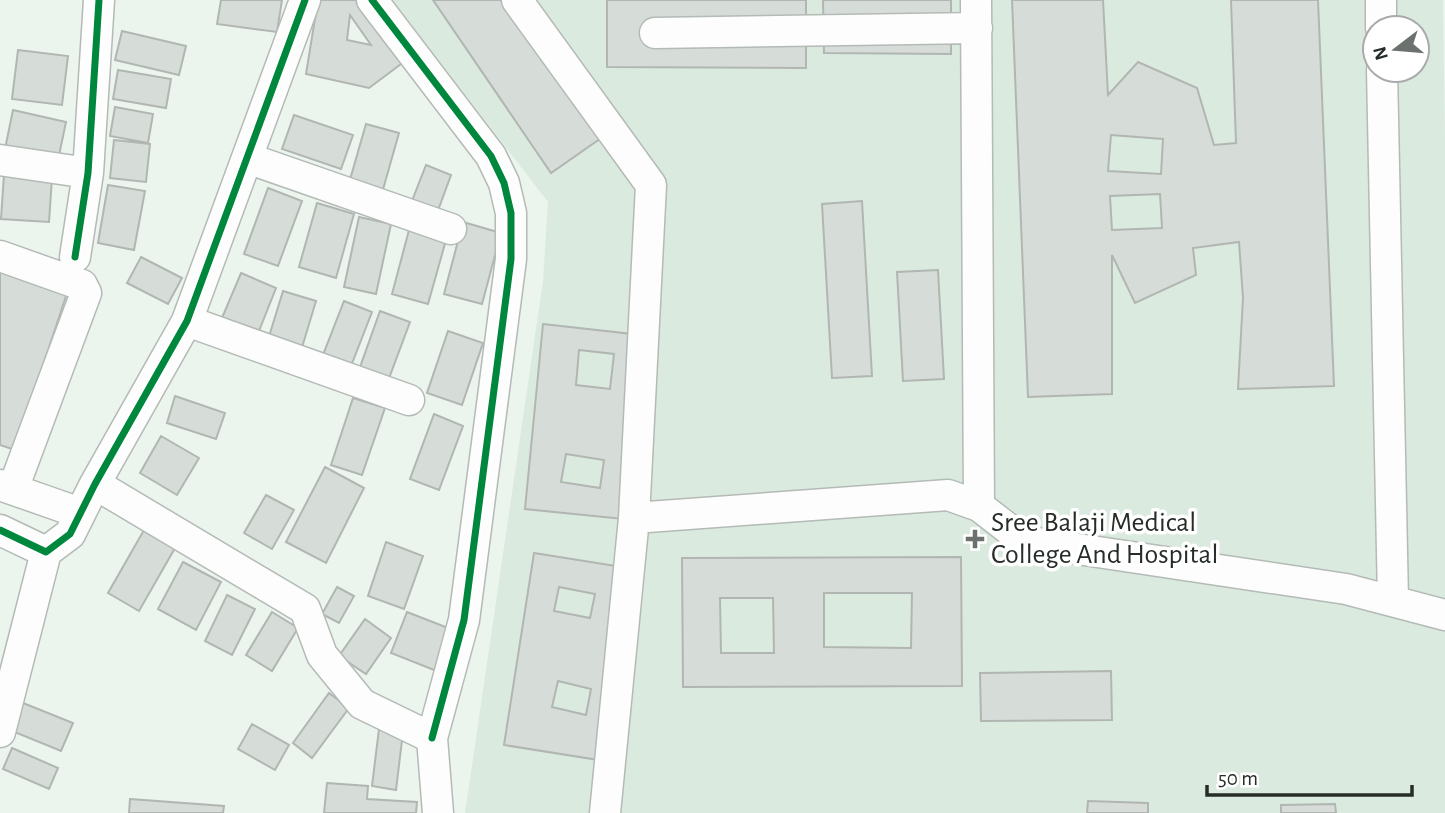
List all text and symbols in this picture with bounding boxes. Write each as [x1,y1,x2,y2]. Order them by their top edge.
north arrow [1361,14,1431,84]
text: N [1370,44,1392,62]
place label: Sree Balaji Medical College And Hospital [991,509,1218,569]
marker: Sree Balaji Medical College And Hospital [965,529,985,549]
scale bar [1207,754,1412,798]
text: 50 m [1218,768,1258,789]

